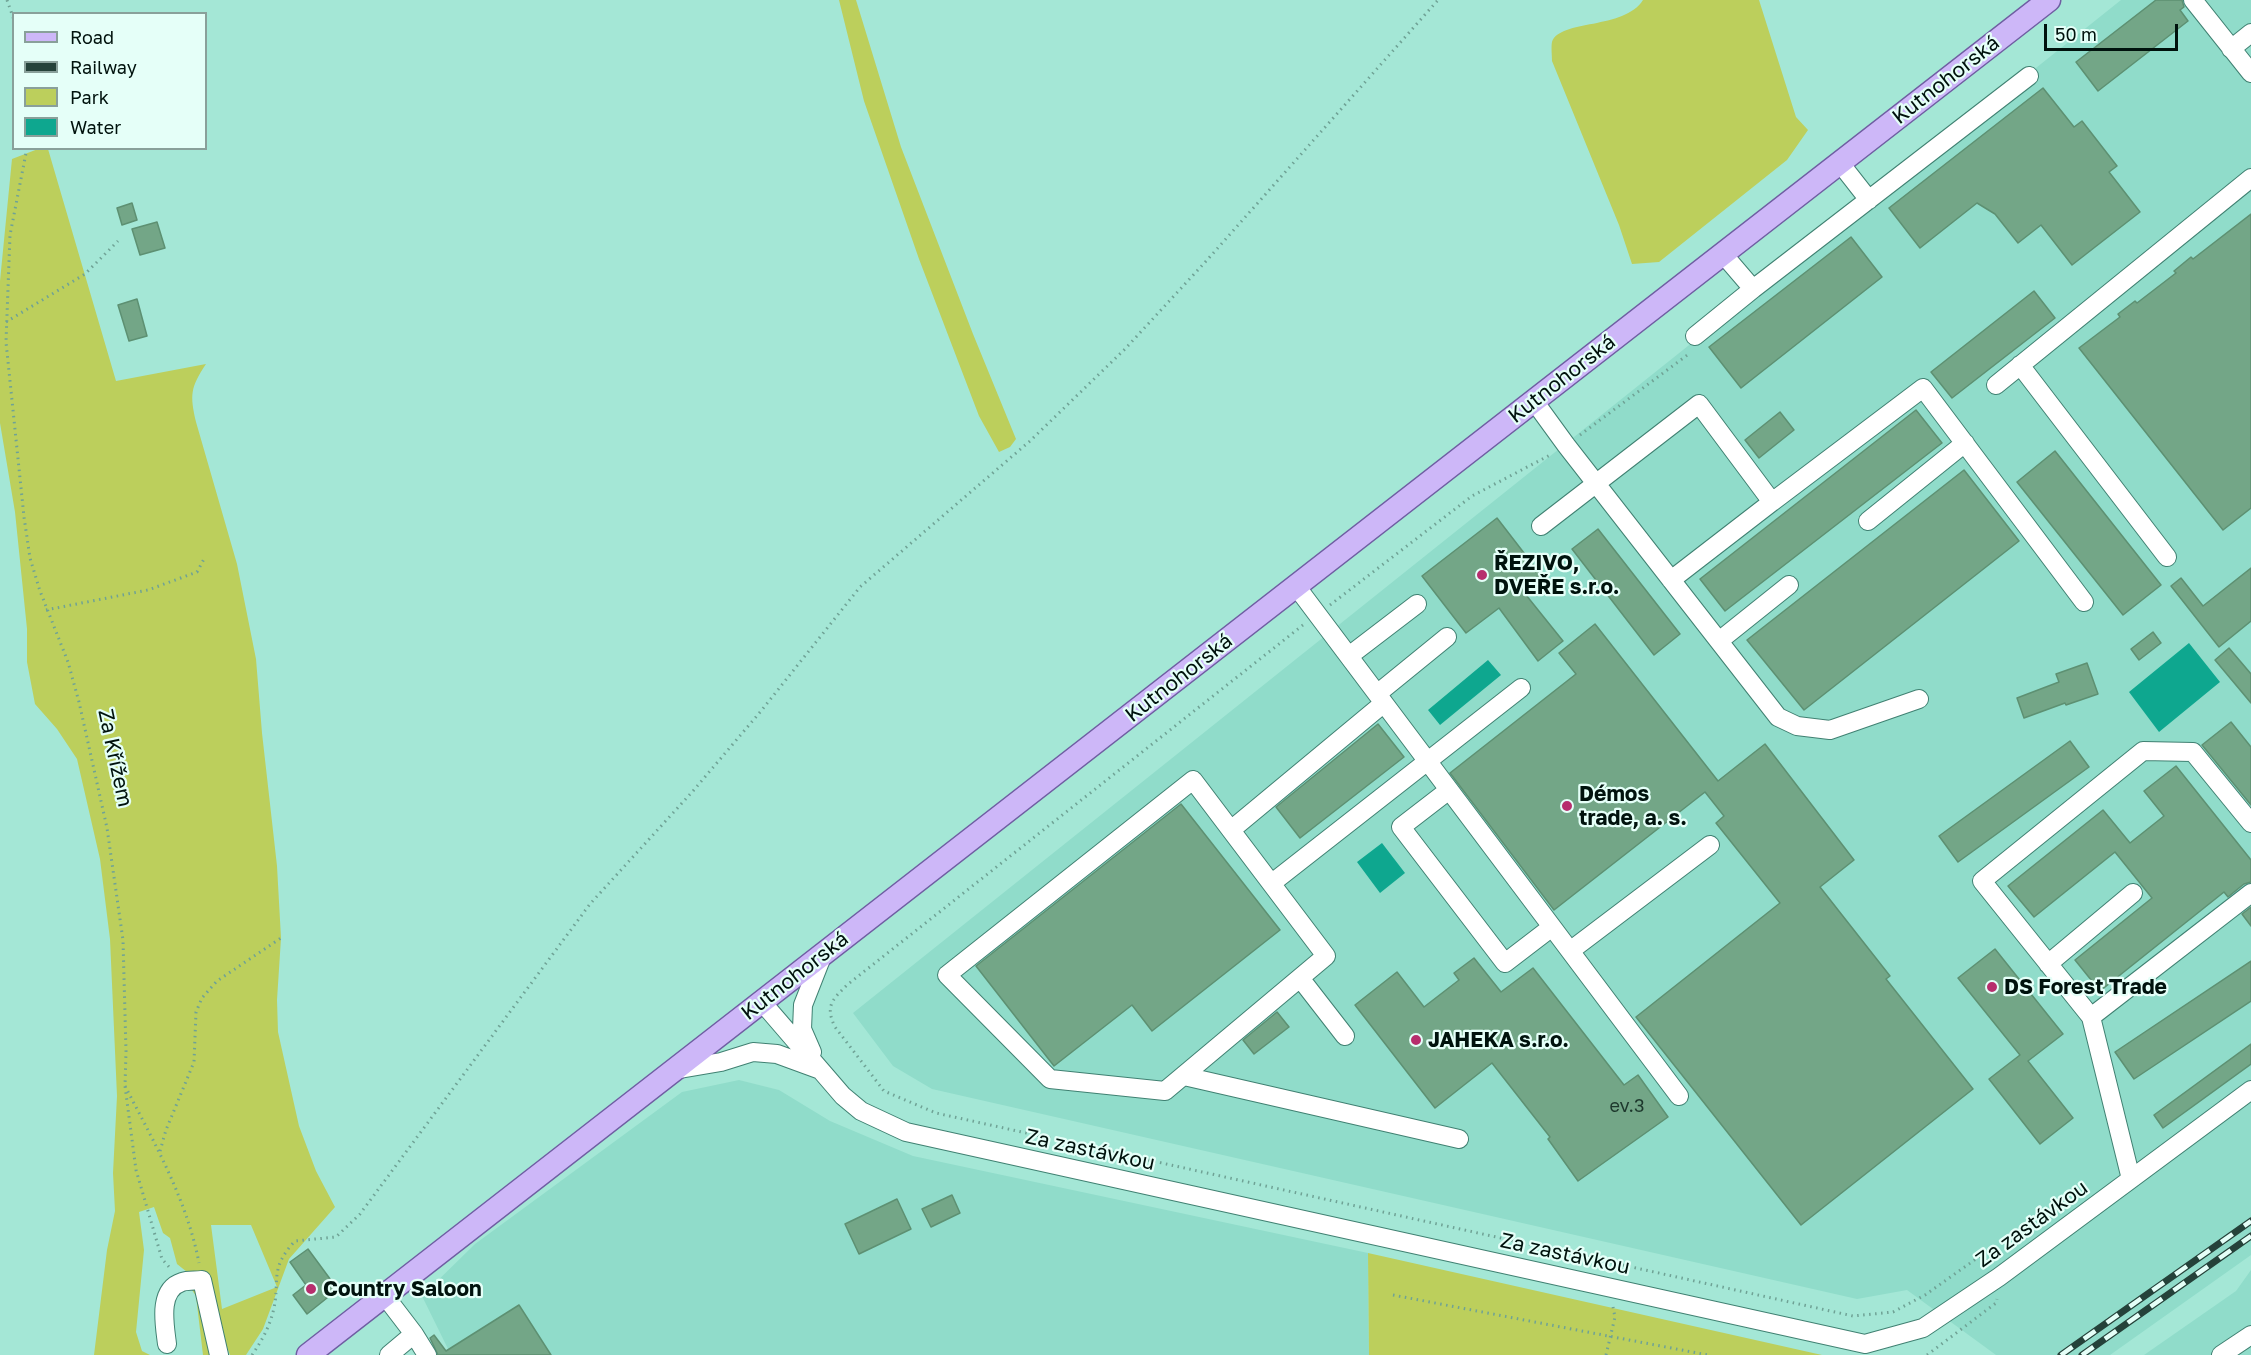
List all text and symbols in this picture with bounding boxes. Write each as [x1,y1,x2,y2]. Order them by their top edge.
legend [12,12,207,150]
scale bar [2047,12,2180,50]
text: 50 m [2055,23,2097,45]
text: Road [70,26,114,48]
street label: Kutnohorská [1887,30,2005,130]
text: Railway [70,56,137,78]
text: Park [70,86,109,108]
text: Water [70,116,121,138]
street label: Kutnohorská [1503,329,1621,429]
place label: ŘEZIVO, DVEŘE s.r.o. [1494,550,1620,600]
marker: ŘEZIVO, DVEŘE s.r.o. [1475,568,1489,582]
street label: Kutnohorská [1120,628,1238,728]
street label: Za Křížem [92,707,138,809]
place label: Démos trade, a. s. [1579,781,1687,831]
marker: Démos trade, a. s. [1560,799,1574,813]
street label: Kutnohorská [736,926,854,1026]
place label: DS Forest Trade [2004,974,2167,1000]
marker: DS Forest Trade [1985,980,1999,994]
place label: JAHEKA s.r.o. [1428,1027,1569,1053]
marker: JAHEKA s.r.o. [1409,1033,1423,1047]
house number: ev.3 [1609,1095,1645,1117]
street label: Za zastávkou [1023,1124,1157,1176]
street label: Za zastávkou [1971,1175,2093,1273]
street label: Za zastávkou [1498,1228,1632,1280]
place label: Country Saloon [323,1276,482,1302]
marker: Country Saloon [304,1282,318,1296]

